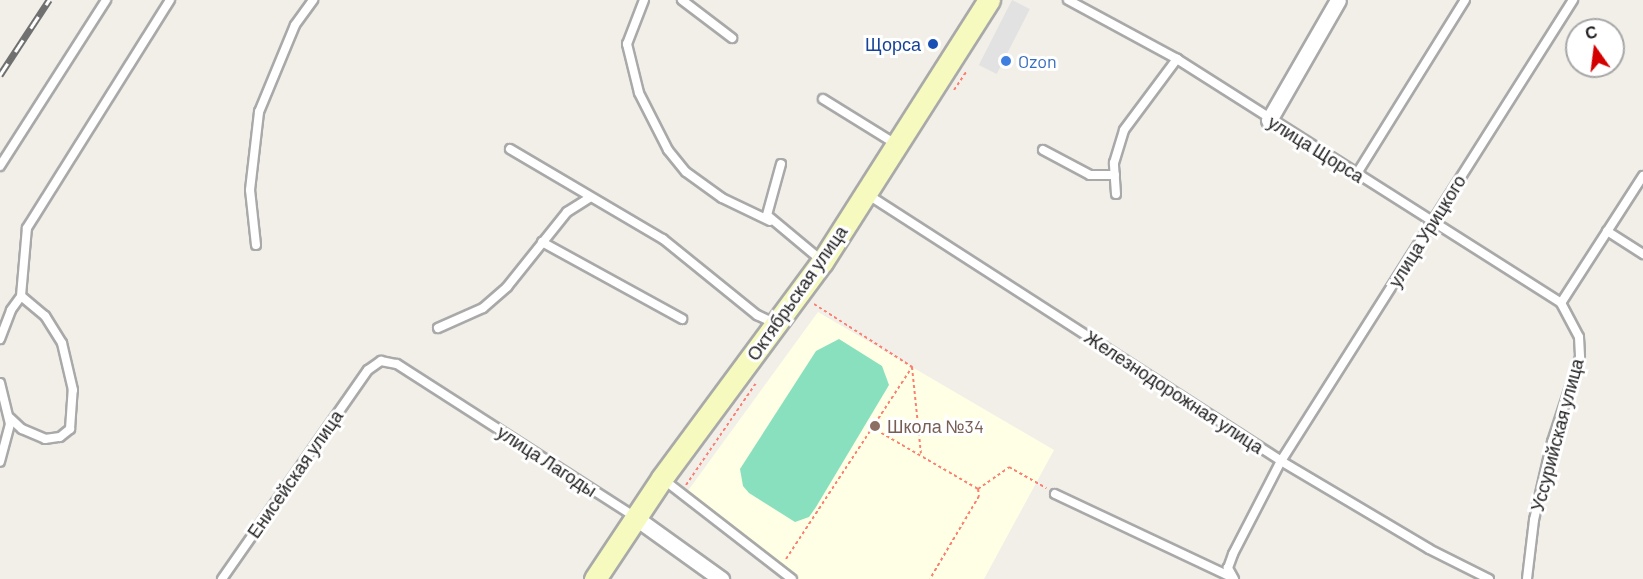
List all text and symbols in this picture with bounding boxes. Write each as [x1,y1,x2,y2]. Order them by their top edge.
north arrow [1565,18,1625,78]
text: С [1583,21,1599,43]
place label: Щорса [865,33,921,55]
marker: Щорса [926,37,940,51]
place label: Ozon [1018,50,1057,72]
marker: Ozon [999,54,1013,68]
street label: улица Щорса [1264,111,1368,187]
street label: улица Урицкого [1384,171,1470,291]
street label: Октябрьская улица [742,221,852,365]
street label: Железнодорожная улица [1081,326,1267,458]
street label: Уссурийская улица [1526,356,1588,514]
street label: Енисейская улица [243,406,347,542]
place label: Школа №34 [887,415,984,437]
marker: Школа №34 [868,419,882,433]
street label: улица Лагоды [493,421,601,501]

